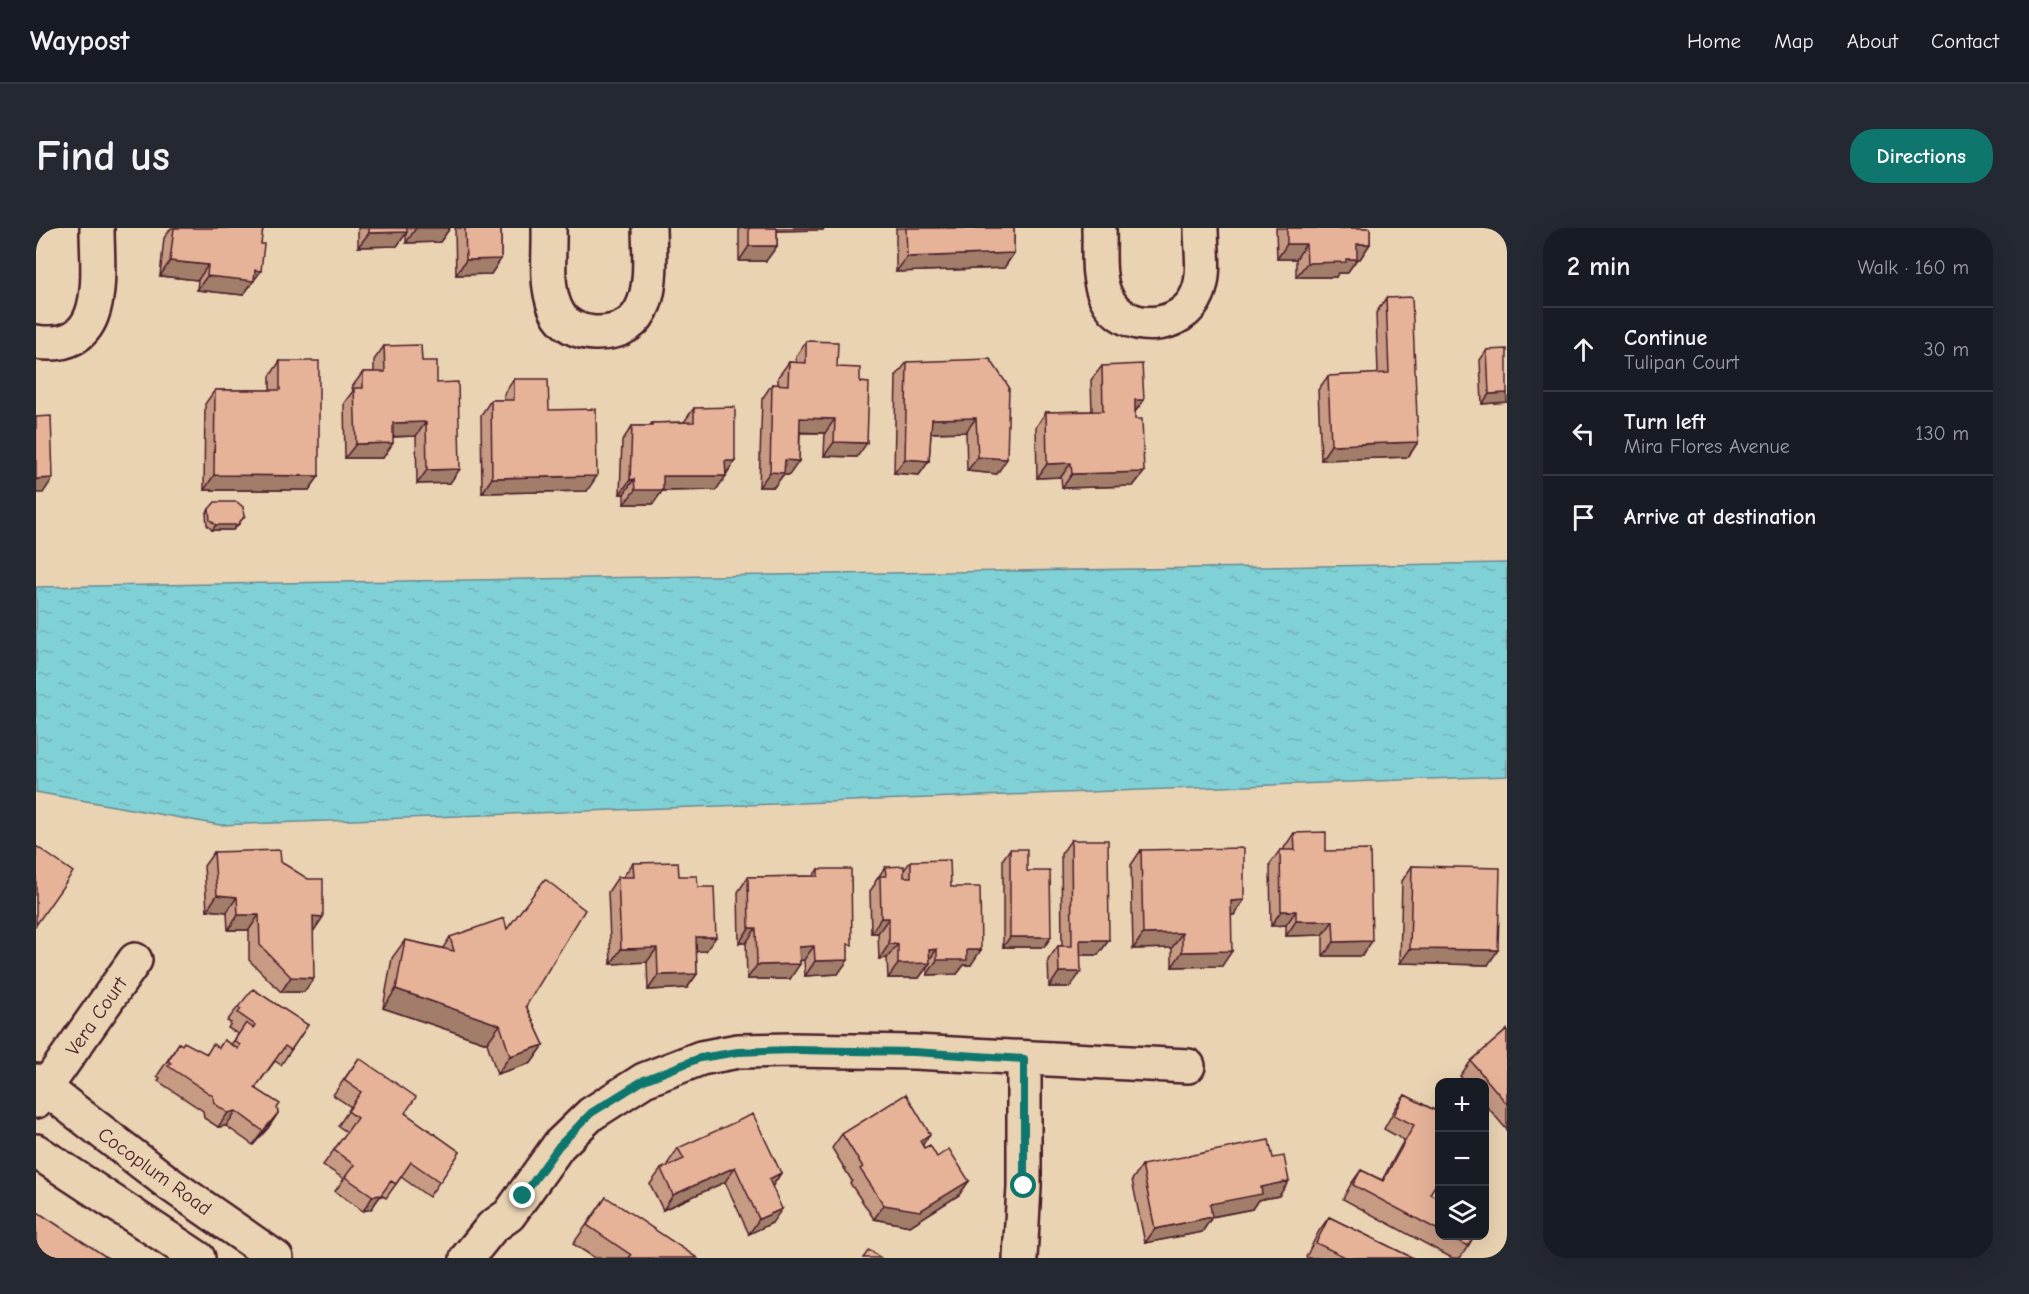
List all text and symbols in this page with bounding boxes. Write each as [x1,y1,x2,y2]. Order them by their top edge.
text: Waypost [30,25,130,57]
text: Home [1687,29,1741,53]
text: Map [1774,29,1814,53]
text: About [1847,29,1898,53]
text: Contact [1931,29,1999,53]
button: Directions [1850,129,1993,183]
text: Find us [36,132,170,181]
text: 2 min [1567,252,1630,282]
text: Walk · 160 m [1858,256,1969,279]
text: Continue [1624,325,1707,351]
icon: ahead [1567,333,1600,366]
text: 30 m [1923,338,1969,361]
text: Tulipan Court [1624,351,1739,374]
text: Turn left [1624,409,1706,435]
icon: left [1567,417,1600,450]
text: 130 m [1916,422,1969,445]
text: Mira Flores Avenue [1624,435,1790,458]
icon: arrive [1567,501,1600,534]
text: Arrive at destination [1624,504,1816,530]
street label: Vera Court [61,971,133,1060]
map controls [1435,1078,1489,1240]
button: + [1435,1078,1489,1132]
street label: Cocoplum Road [93,1123,216,1220]
button: − [1435,1132,1489,1186]
route start [1010,1172,1036,1198]
route end [509,1182,535,1208]
button: layers [1435,1186,1489,1240]

